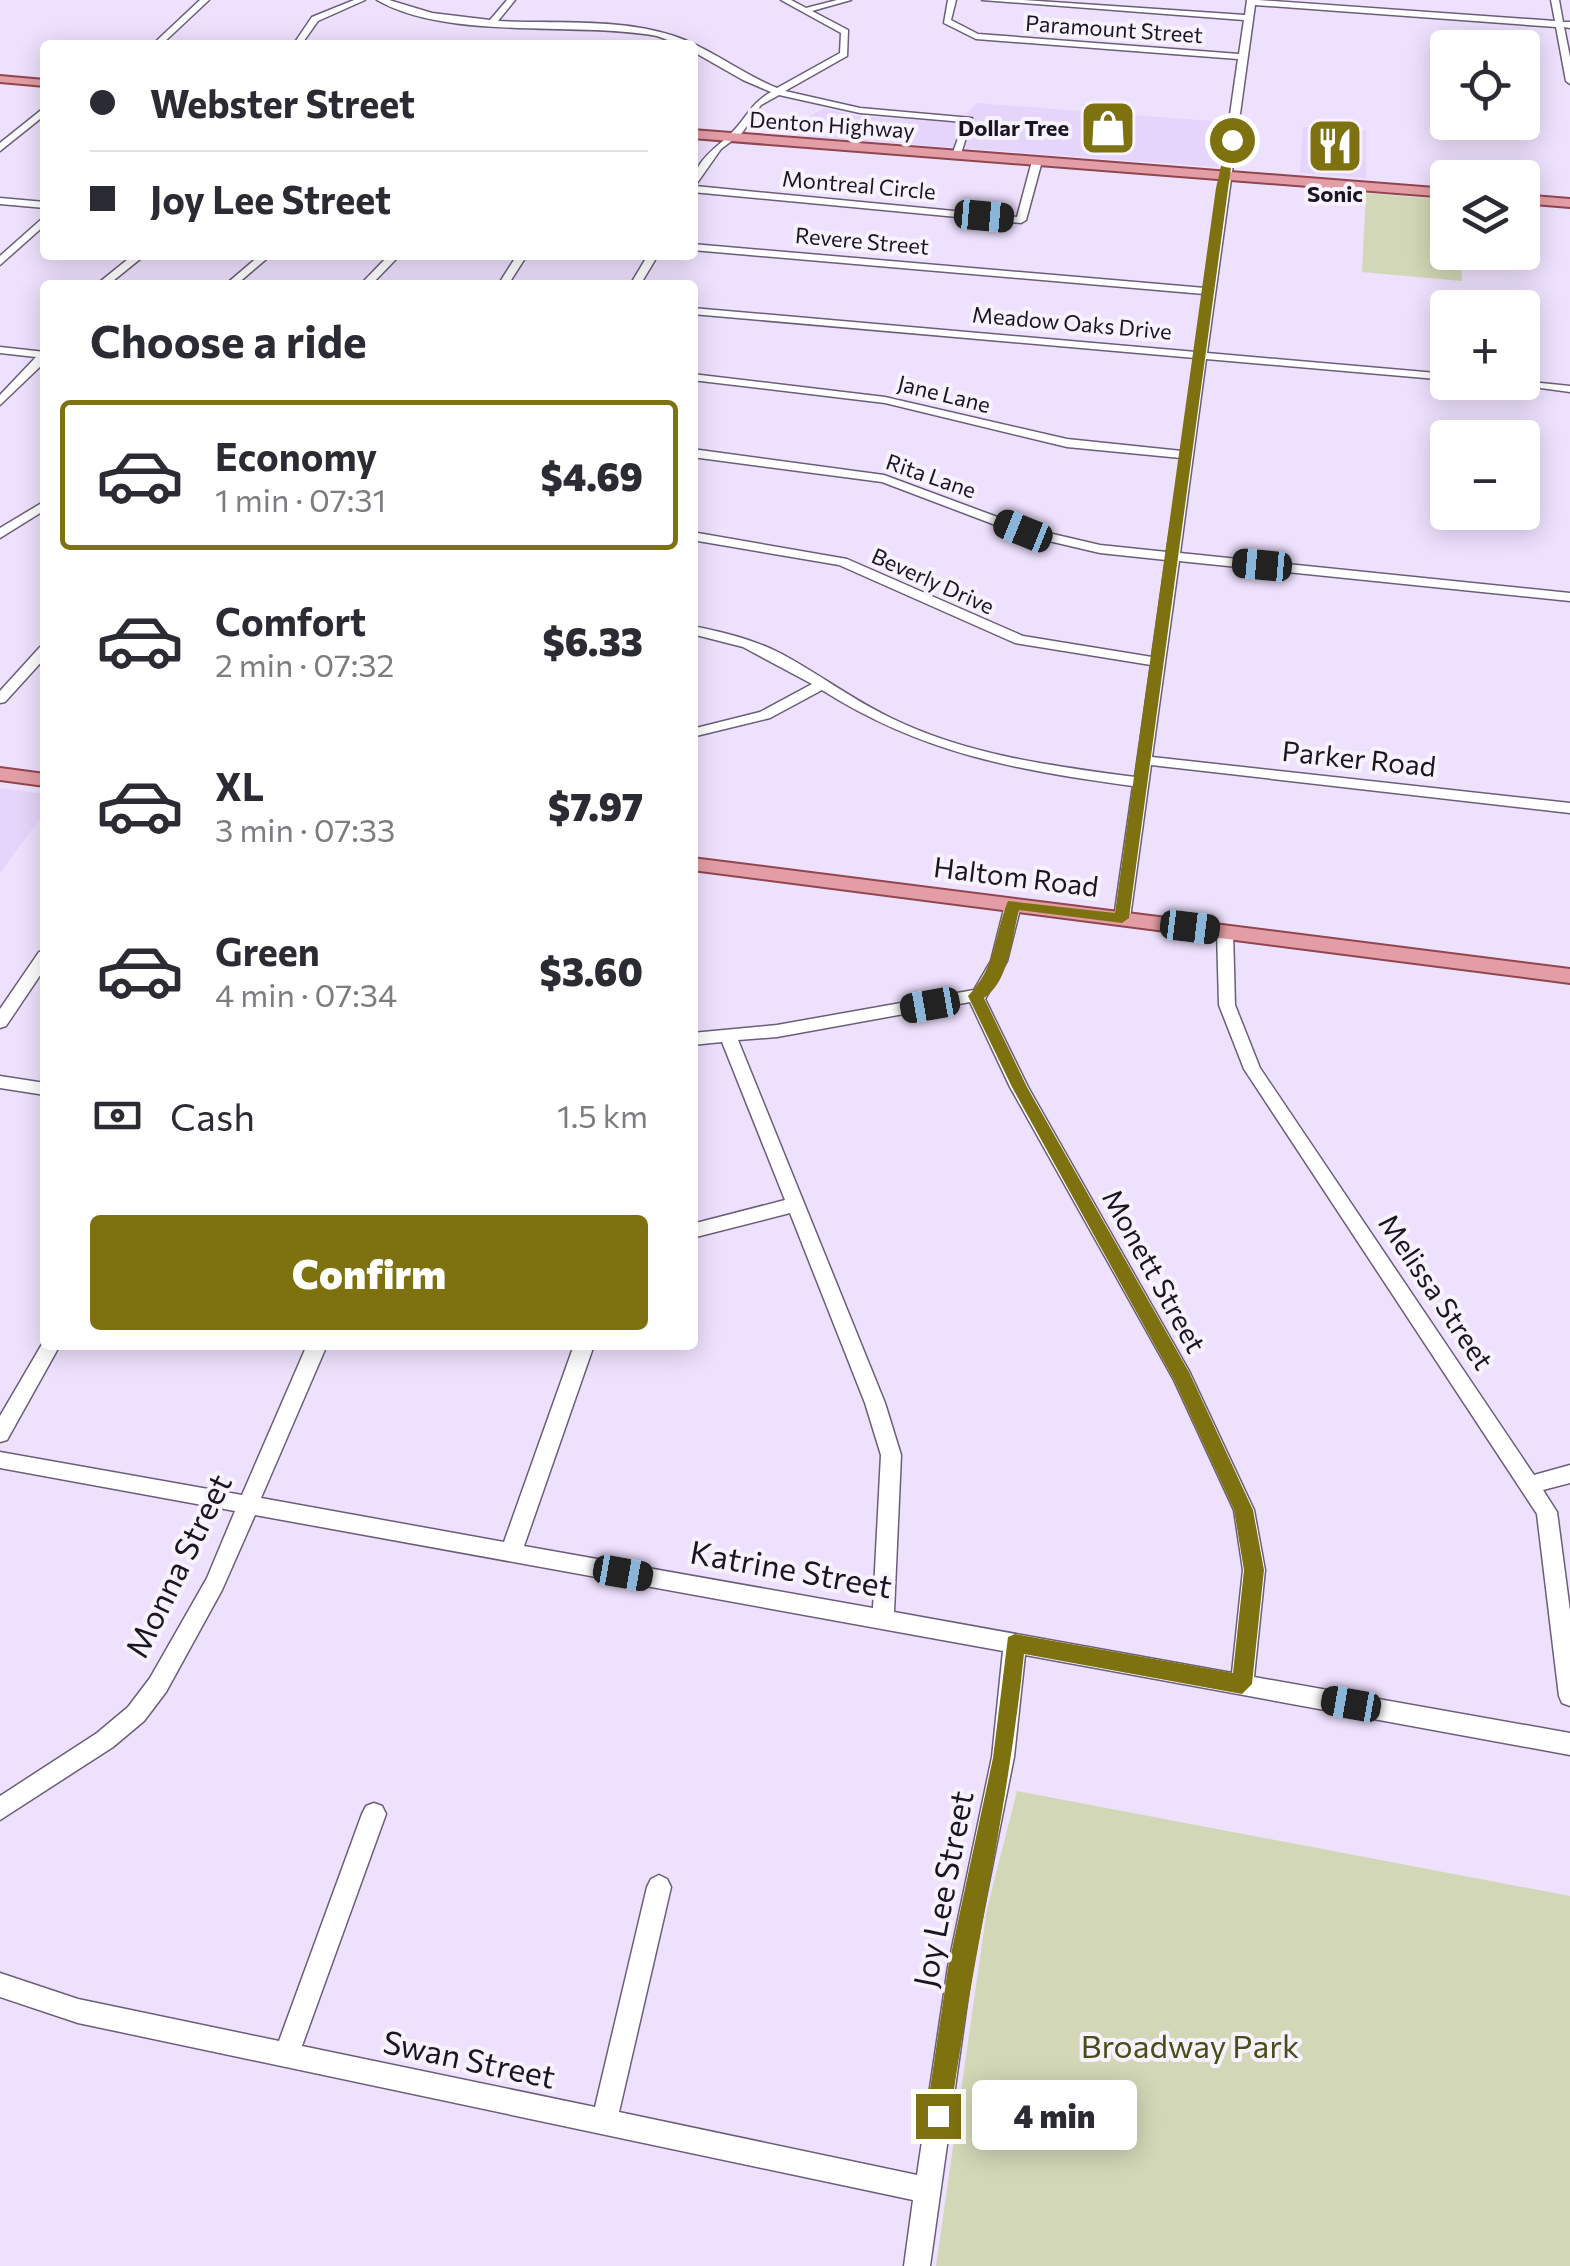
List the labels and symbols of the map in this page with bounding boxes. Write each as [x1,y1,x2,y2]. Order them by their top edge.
street label: Paramount Street [1024,9,1204,48]
shop icon: Dollar Tree [1078,98,1138,158]
street label: Denton Highway [748,105,916,144]
place label: Dollar Tree [958,114,1069,141]
restaurant icon: Sonic [1305,116,1365,176]
route start [1210,118,1255,163]
street label: Montreal Circle [781,164,937,205]
place label: Sonic [1307,180,1363,207]
car [953,198,1015,234]
street label: Revere Street [794,221,930,260]
street label: Meadow Oaks Drive [971,300,1173,345]
street label: Jane Lane [895,369,993,418]
street label: Rita Lane [883,448,980,504]
car [990,506,1056,556]
street label: Beverly Drive [868,542,999,620]
car [1231,547,1293,583]
street label: Parker Road [1280,733,1438,783]
street label: Haltom Road [932,849,1101,903]
car [1158,908,1222,946]
car [898,985,962,1025]
street label: Monett Street [1096,1183,1214,1358]
street label: Melissa Street [1372,1207,1501,1376]
street label: Monna Street [115,1467,239,1664]
street label: Katrine Street [687,1531,895,1605]
car [591,1553,655,1593]
car [1319,1684,1383,1724]
street label: Joy Lee Street [903,1787,981,1990]
street label: Swan Street [380,2020,559,2096]
park label: Broadway Park [1081,2025,1299,2065]
callout: 4 min [973,2081,1138,2151]
route end [916,2094,961,2139]

